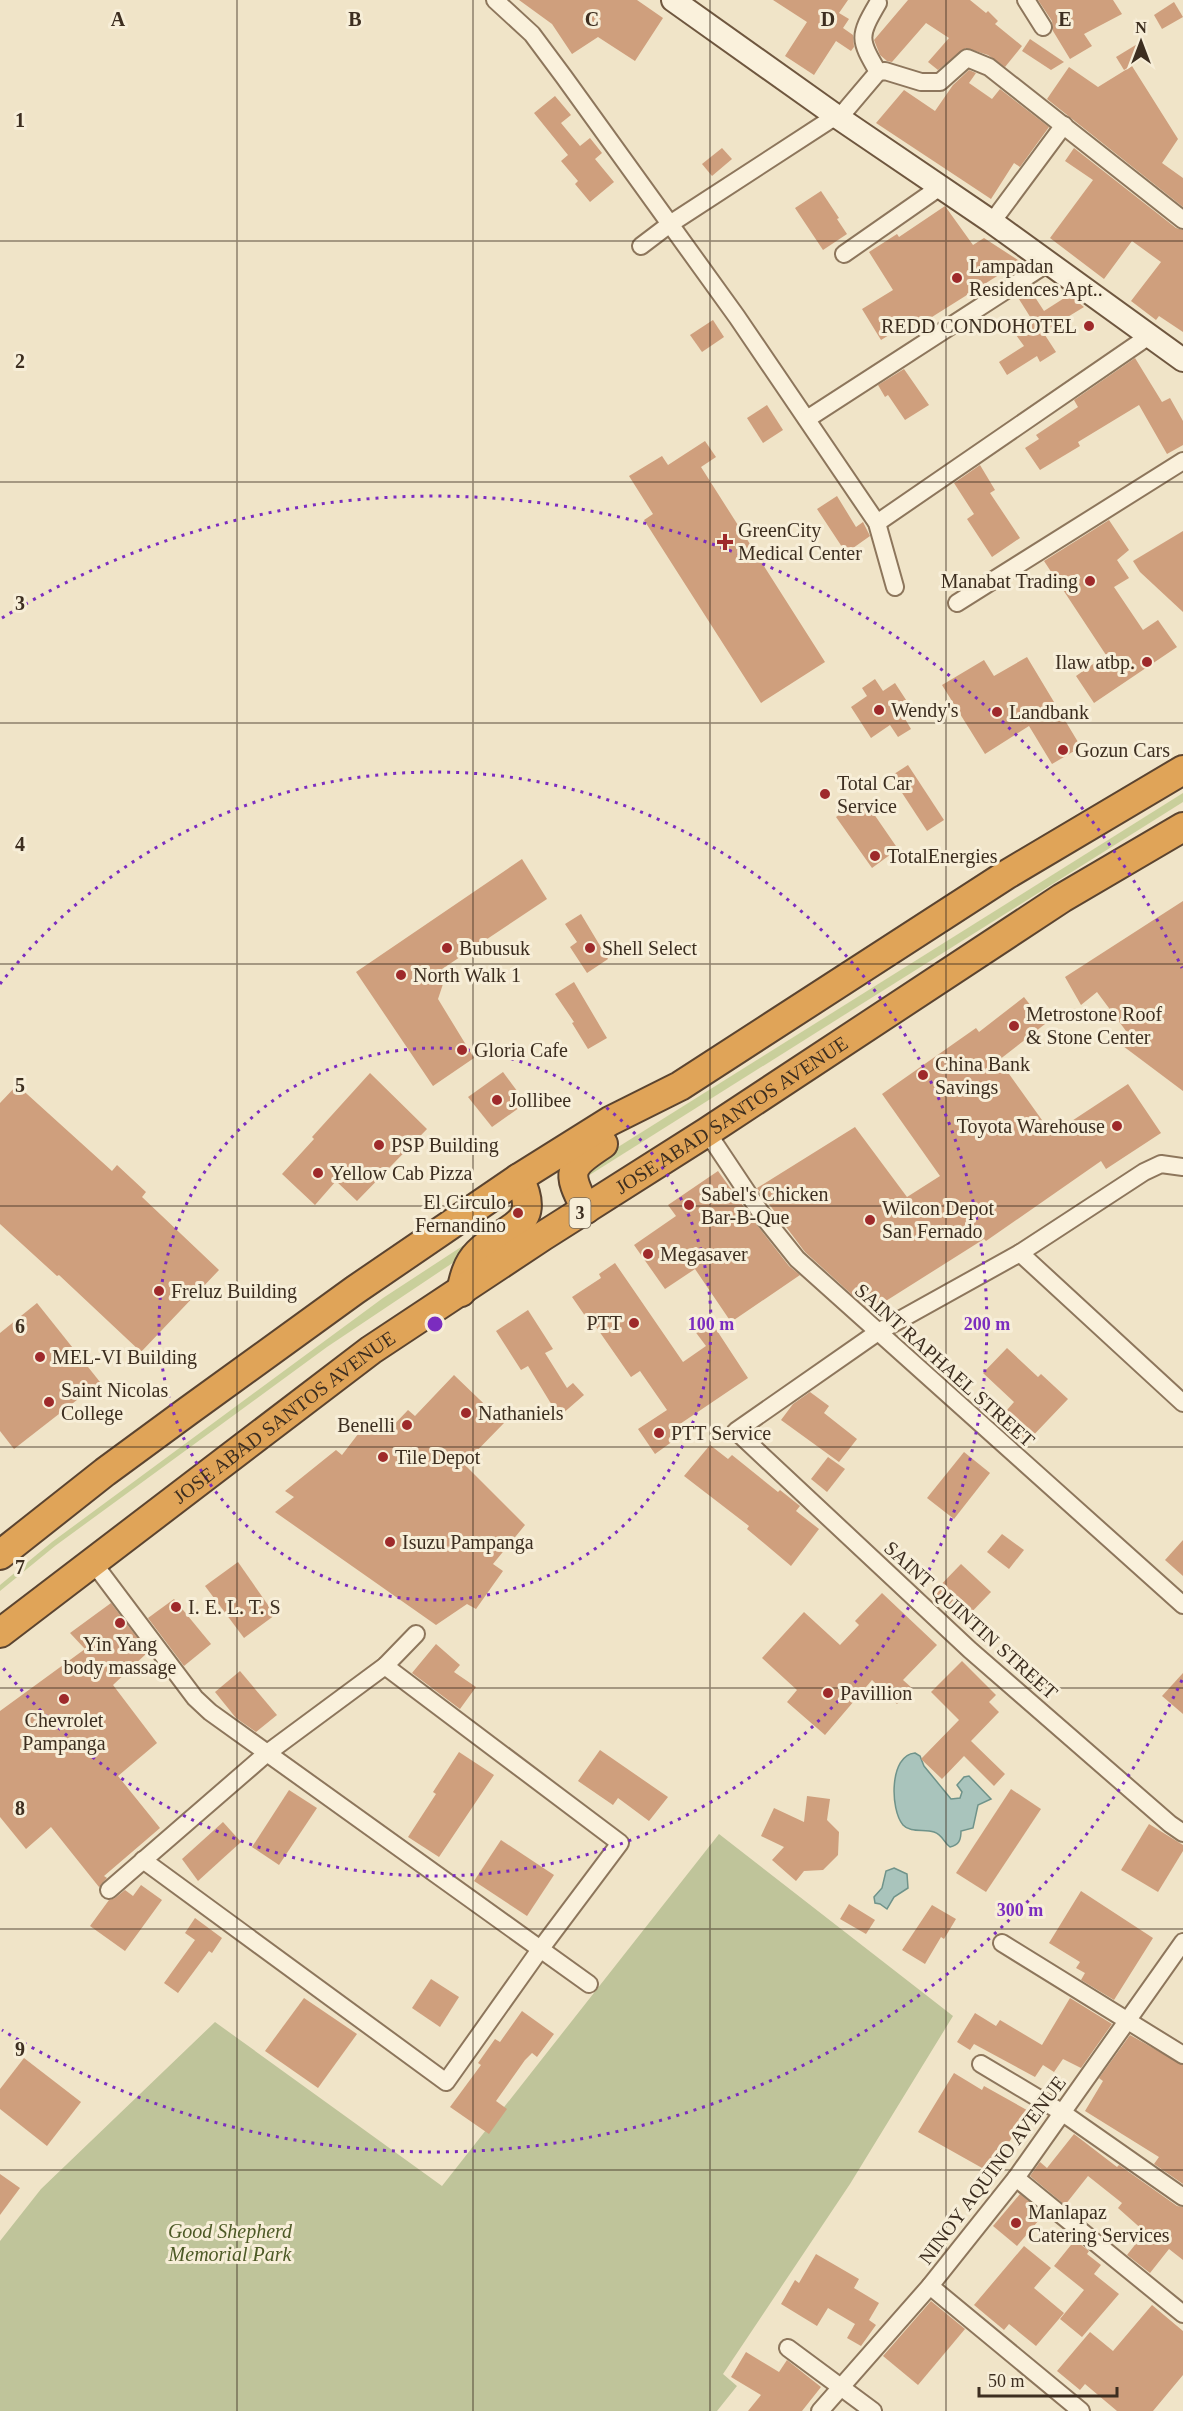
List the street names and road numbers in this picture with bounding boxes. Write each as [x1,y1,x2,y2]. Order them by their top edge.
street label: JOSE ABAD SANTOS AVENUE [611,1031,852,1198]
road number: 3 [570,1198,590,1228]
street label: SAINT RAPHAEL STREET [851,1279,1039,1451]
street label: JOSE ABAD SANTOS AVENUE [169,1326,399,1508]
street label: SAINT QUINTIN STREET [880,1536,1062,1704]
street label: NINOY AQUINO AVENUE [914,2072,1070,2268]

